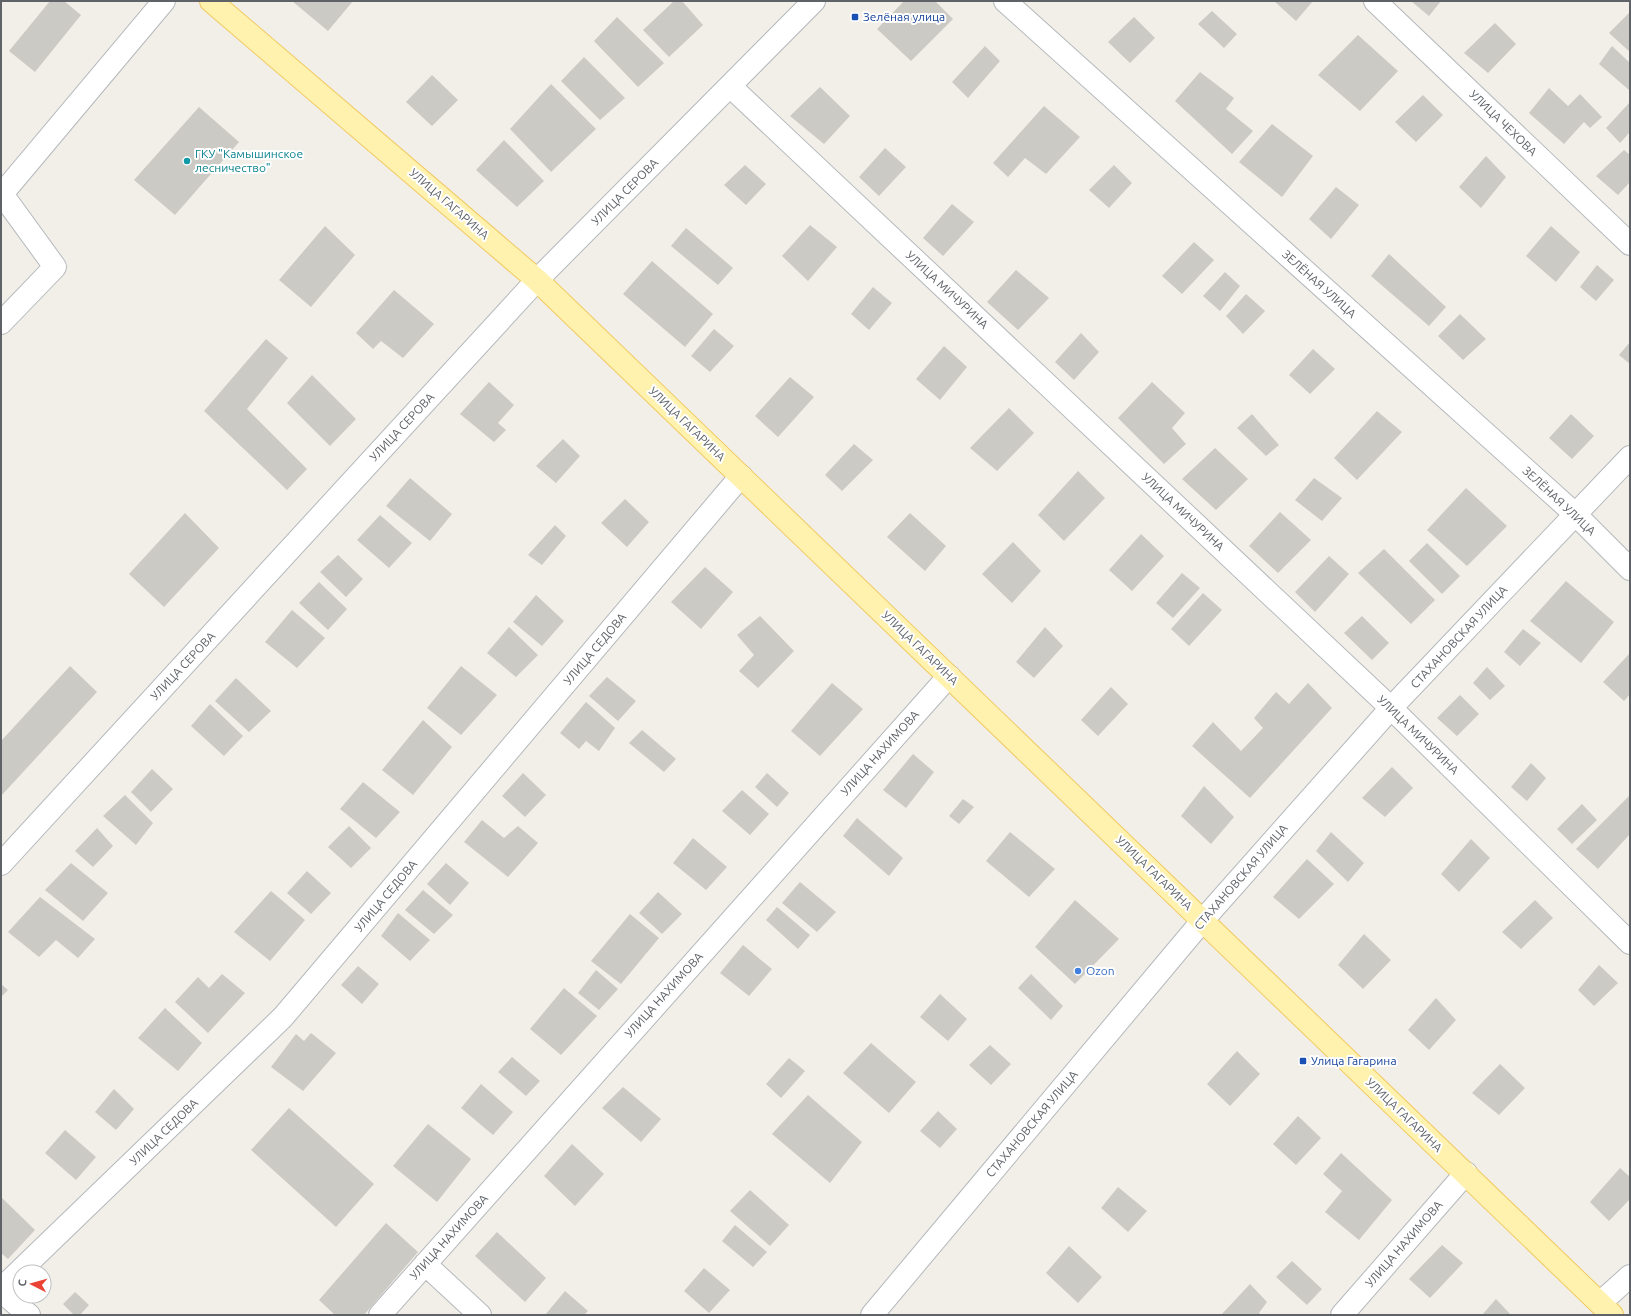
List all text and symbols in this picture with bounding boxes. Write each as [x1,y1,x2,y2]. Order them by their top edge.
place label: Зелёная улица [863,10,945,23]
marker: Зелёная улица [850,12,860,22]
street label: УЛИЦА ЧЕХОВА [1467,87,1540,158]
place label: ГКУ "Камышинское лесничество" [195,147,303,174]
marker: ГКУ "Камышинское лесничество" [182,156,192,166]
street label: УЛИЦА СЕРОВА [589,156,661,227]
street label: УЛИЦА ГАГАРИНА [407,166,492,242]
street label: ЗЕЛЁНАЯ УЛИЦА [1280,247,1359,320]
street label: УЛИЦА МИЧУРИНА [904,248,991,331]
street label: УЛИЦА ГАГАРИНА [647,384,728,463]
street label: УЛИЦА СЕРОВА [367,390,437,463]
street label: ЗЕЛЁНАЯ УЛИЦА [1520,464,1599,538]
street label: УЛИЦА МИЧУРИНА [1140,470,1227,553]
street label: СТАХАНОВСКАЯ УЛИЦА [1408,583,1510,691]
street label: УЛИЦА ГАГАРИНА [880,608,961,687]
street label: УЛИЦА СЕДОВА [561,610,628,687]
street label: УЛИЦА СЕРОВА [148,629,218,702]
street label: УЛИЦА МИЧУРИНА [1375,693,1462,777]
street label: УЛИЦА НАХИМОВА [838,707,921,798]
street label: СТАХАНОВСКАЯ УЛИЦА [1191,821,1290,932]
street label: УЛИЦА ГАГАРИНА [1114,833,1195,912]
street label: УЛИЦА СЕДОВА [352,857,419,934]
street label: УЛИЦА НАХИМОВА [622,949,705,1040]
place label: Ozon [1086,964,1115,977]
marker: Ozon [1073,966,1083,976]
place label: Улица Гагарина [1311,1054,1397,1067]
marker: Улица Гагарина [1298,1056,1308,1066]
street label: СТАХАНОВСКАЯ УЛИЦА [983,1068,1080,1180]
street label: УЛИЦА ГАГАРИНА [1364,1075,1445,1154]
street label: УЛИЦА СЕДОВА [127,1096,200,1167]
street label: УЛИЦА НАХИМОВА [407,1191,490,1282]
street label: УЛИЦА НАХИМОВА [1363,1198,1445,1289]
north arrow [12,1264,52,1304]
text: С [16,1279,28,1287]

